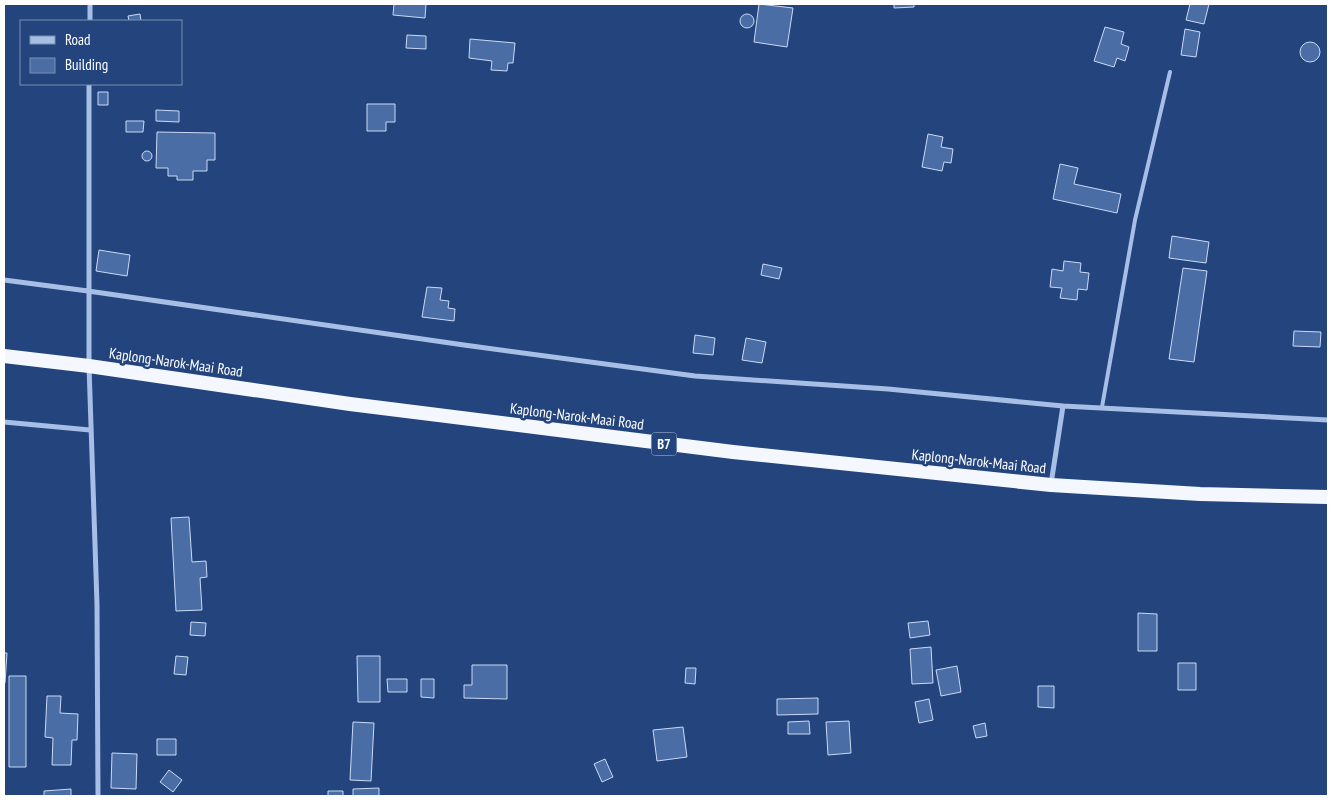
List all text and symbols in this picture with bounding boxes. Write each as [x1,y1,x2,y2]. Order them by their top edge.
legend [20,20,182,85]
text: Road [65,30,91,49]
text: Building [65,55,108,74]
street label: Kaplong-Narok-Maai Road [108,343,244,381]
street label: Kaplong-Narok-Maai Road [509,398,645,434]
road number: B7 [652,432,676,456]
street label: Kaplong-Narok-Maai Road [911,445,1047,477]

